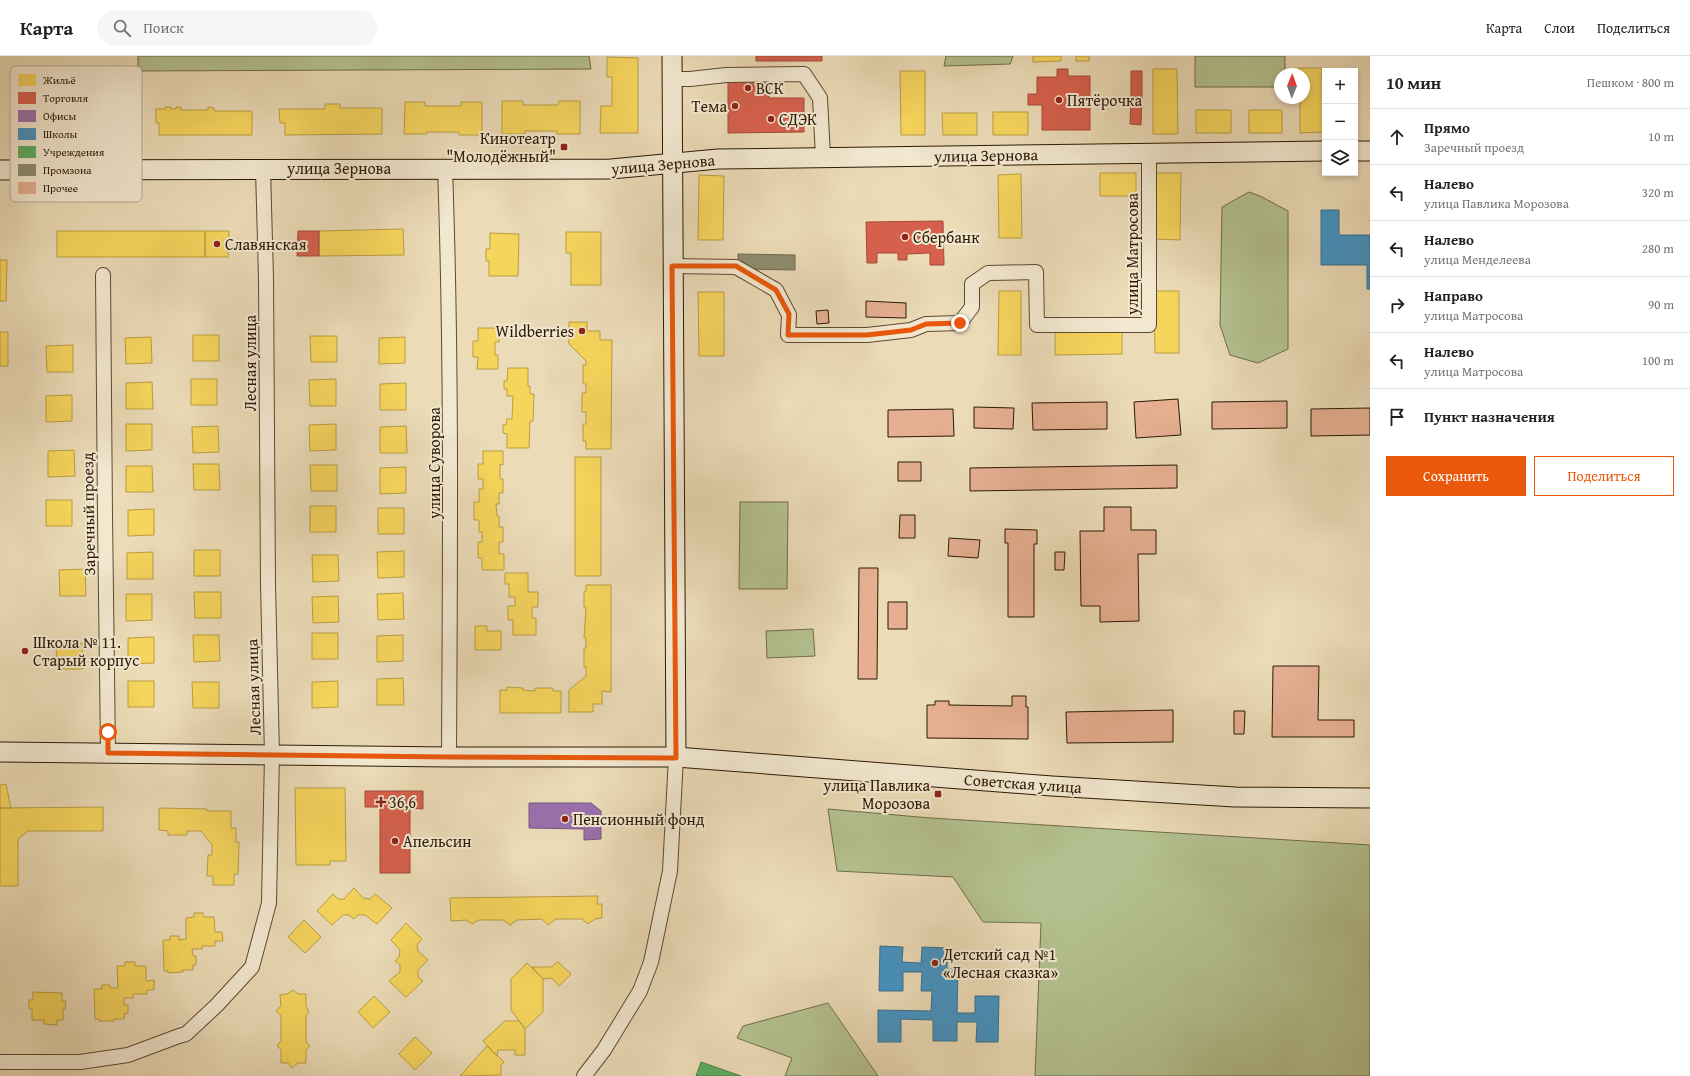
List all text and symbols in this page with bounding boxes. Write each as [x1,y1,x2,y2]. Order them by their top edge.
search box [97,10,377,46]
text: Карта [20,14,73,42]
icon: search [111,17,133,39]
text: Поиск [143,17,184,38]
text: Карта [1486,18,1522,38]
text: Слои [1544,18,1575,38]
text: Поделиться [1597,18,1670,38]
legend [10,66,142,202]
north arrow [1274,68,1310,104]
map controls [1322,68,1358,176]
button: + [1322,68,1358,104]
text: 10 мин [1386,70,1441,95]
text: Жильё [42,72,76,88]
text: Пешком · 800 m [1587,73,1674,92]
place label: ВСК [756,76,784,100]
marker: ВСК [743,83,753,93]
place label: Пятёрочка [1067,88,1142,112]
text: Торговля [43,90,88,106]
place label: Тема [691,94,727,118]
marker: Пятёрочка [1054,95,1064,105]
marker: Тема [730,101,740,111]
button: − [1322,104,1358,140]
place label: СДЭК [779,107,817,131]
text: Офисы [43,108,76,124]
marker: СДЭК [766,114,776,124]
text: Прямо [1424,117,1470,138]
text: Школы [43,126,78,142]
place label: Кинотеатр "Молодёжный" [446,126,556,168]
icon: ahead [1386,126,1408,148]
text: 10 m [1648,127,1674,146]
text: Заречный проезд [1424,138,1524,157]
button: layers [1322,140,1358,176]
marker: Кинотеатр "Молодёжный" [559,142,569,152]
street label: улица Зернова [933,142,1039,168]
text: Учреждения [43,144,105,160]
street label: улица Зернова [609,147,716,181]
street label: улица Зернова [286,156,391,180]
text: Промзона [43,162,92,178]
text: Налево [1424,173,1474,194]
text: Прочее [43,180,78,196]
icon: left [1386,182,1408,204]
text: 320 m [1642,183,1674,202]
street label: улица Матросова [1120,193,1144,316]
text: улица Павлика Морозова [1424,194,1569,213]
place label: Сбербанк [913,225,980,249]
text: Налево [1424,229,1474,250]
place label: Славянская [225,232,307,256]
marker: Сбербанк [900,232,910,242]
icon: left [1386,238,1408,260]
marker: Славянская [212,239,222,249]
text: 280 m [1642,239,1674,258]
text: улица Менделеева [1424,250,1531,269]
text: Направо [1424,285,1483,306]
icon: right [1386,294,1408,316]
text: 90 m [1648,295,1674,314]
text: улица Матросова [1424,306,1523,325]
street label: Лесная улица [238,314,262,411]
route end [951,314,969,332]
place label: Wildberries [496,319,574,343]
marker: Wildberries [577,326,587,336]
text: Налево [1424,341,1474,362]
icon: left [1386,350,1408,372]
text: 100 m [1642,351,1674,370]
text: улица Матросова [1424,362,1523,381]
icon: arrive [1386,406,1408,428]
text: Пункт назначения [1424,406,1555,427]
street label: улица Суворова [422,407,446,520]
street label: Заречный проезд [75,452,101,576]
button: Сохранить [1386,456,1526,496]
button: Поделиться [1534,456,1674,496]
place label: Школа № 11. Старый корпус [33,630,139,672]
street label: Лесная улица [239,638,267,736]
marker: Школа № 11. Старый корпус [20,646,30,656]
route start [99,723,117,741]
street label: Советская улица [963,767,1083,799]
place label: улица Павлика Морозова [822,773,930,815]
marker: улица Павлика Морозова [933,789,943,799]
place label: 36,6 [389,790,416,814]
marker: 36,6 [376,797,386,807]
place label: Пенсионный фонд [573,807,705,831]
marker: Пенсионный фонд [560,814,570,824]
place label: Апельсин [403,829,471,853]
marker: Апельсин [390,836,400,846]
place label: Детский сад №1 «Лесная сказка» [942,942,1058,984]
marker: Детский сад №1 «Лесная сказка» [930,958,940,968]

